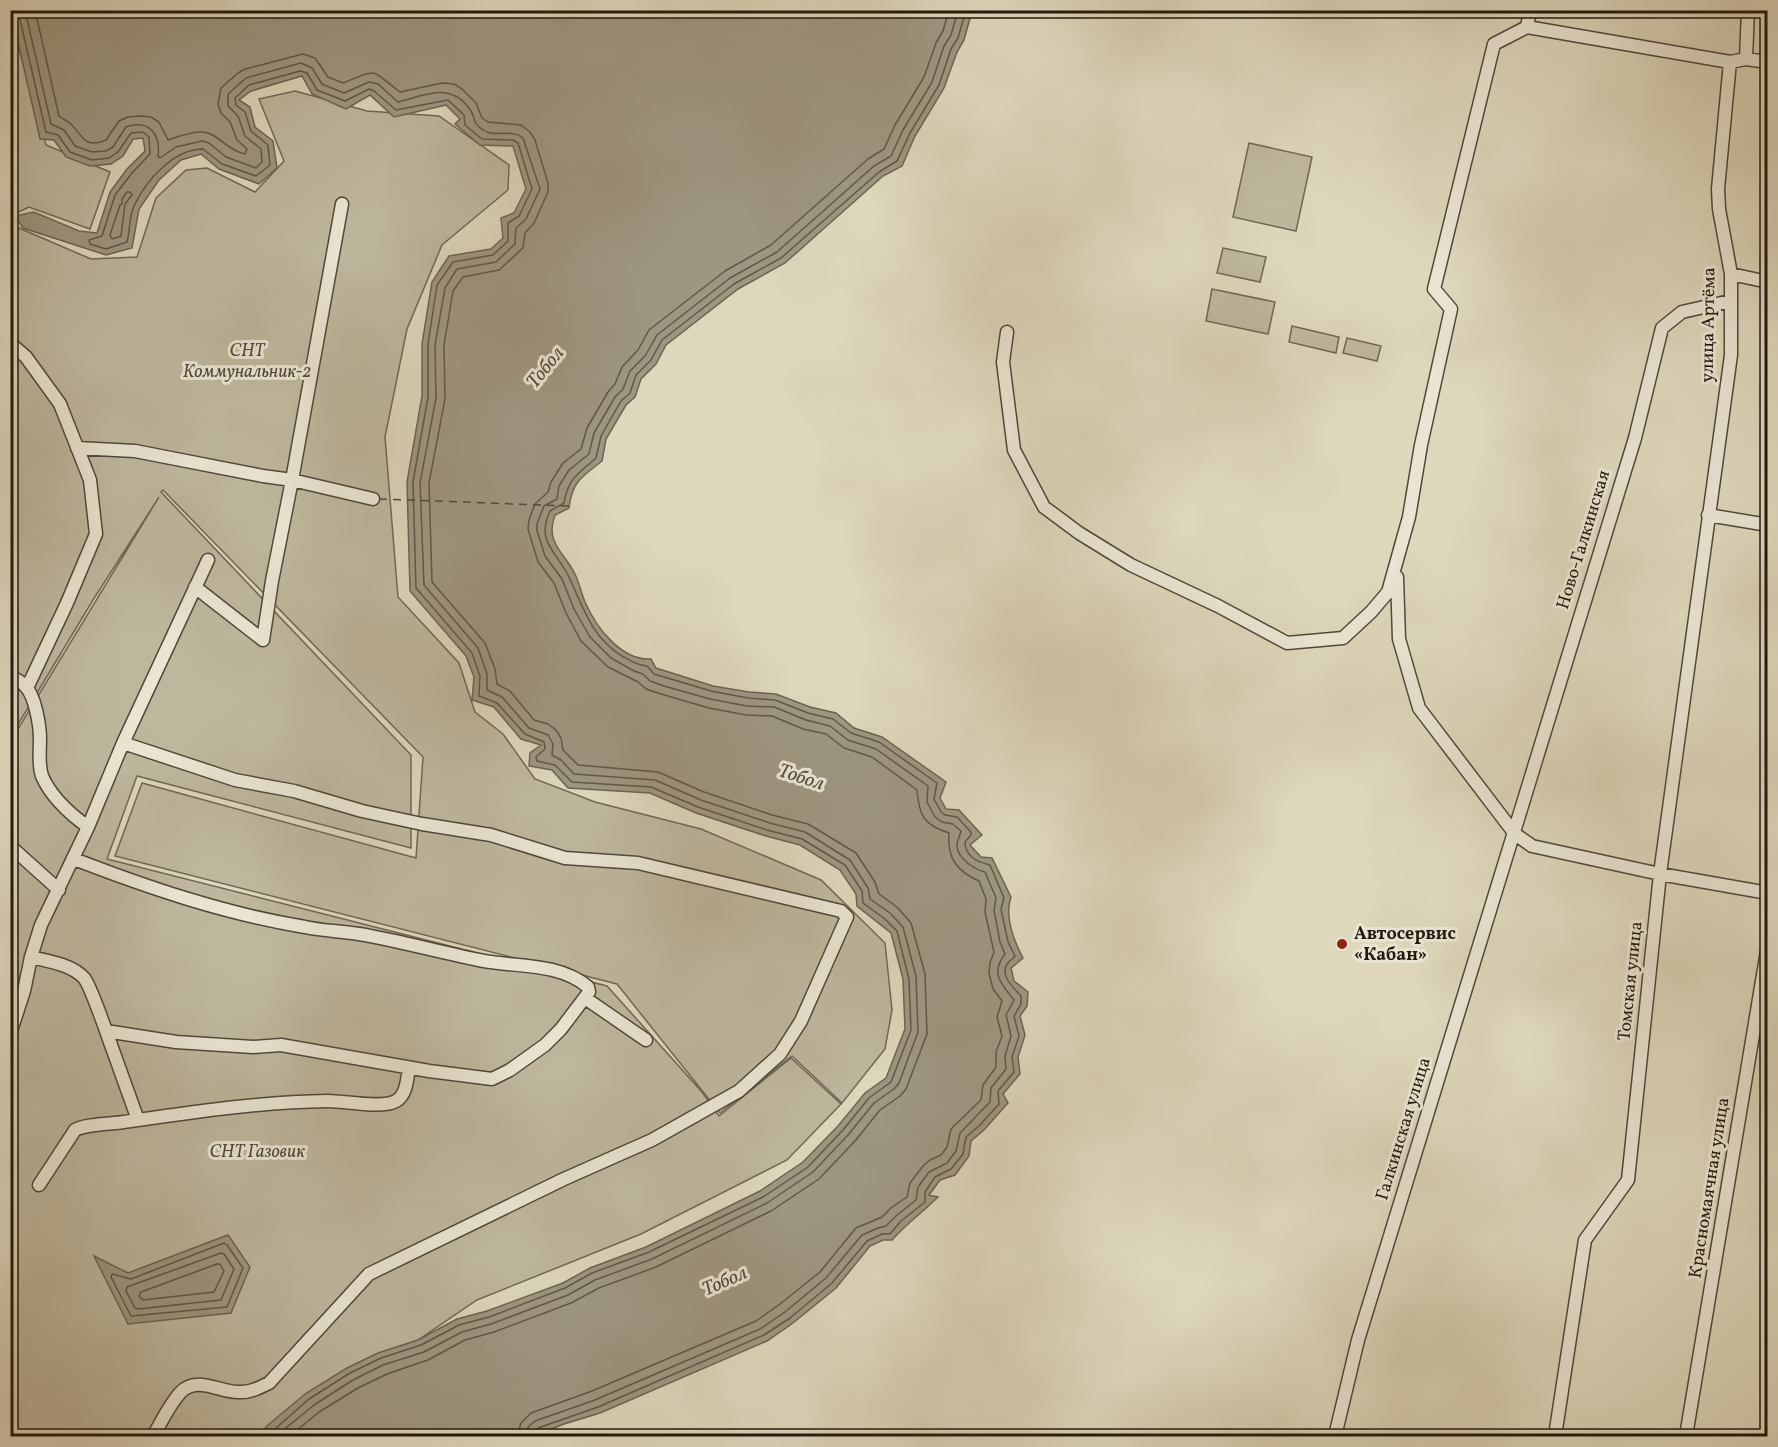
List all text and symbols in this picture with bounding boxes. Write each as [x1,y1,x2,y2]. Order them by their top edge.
street label: улица Артёма [1695,267,1723,383]
park label: СНТ Коммунальник-2 [183,339,312,385]
water label: Тобол [520,341,572,395]
street label: Ново-Галкинская [1551,467,1617,613]
water label: Тобол [774,757,828,799]
street label: Томская улица [1612,920,1650,1042]
place label: Автосервис «Кабан» [1354,922,1456,968]
marker: Автосервис «Кабан» [1335,937,1349,951]
street label: Галкинская улица [1370,1054,1438,1204]
street label: Красномаячная улица [1683,1096,1737,1280]
park label: СНТ Газовик [209,1140,305,1165]
water label: Тобол [698,1260,752,1304]

